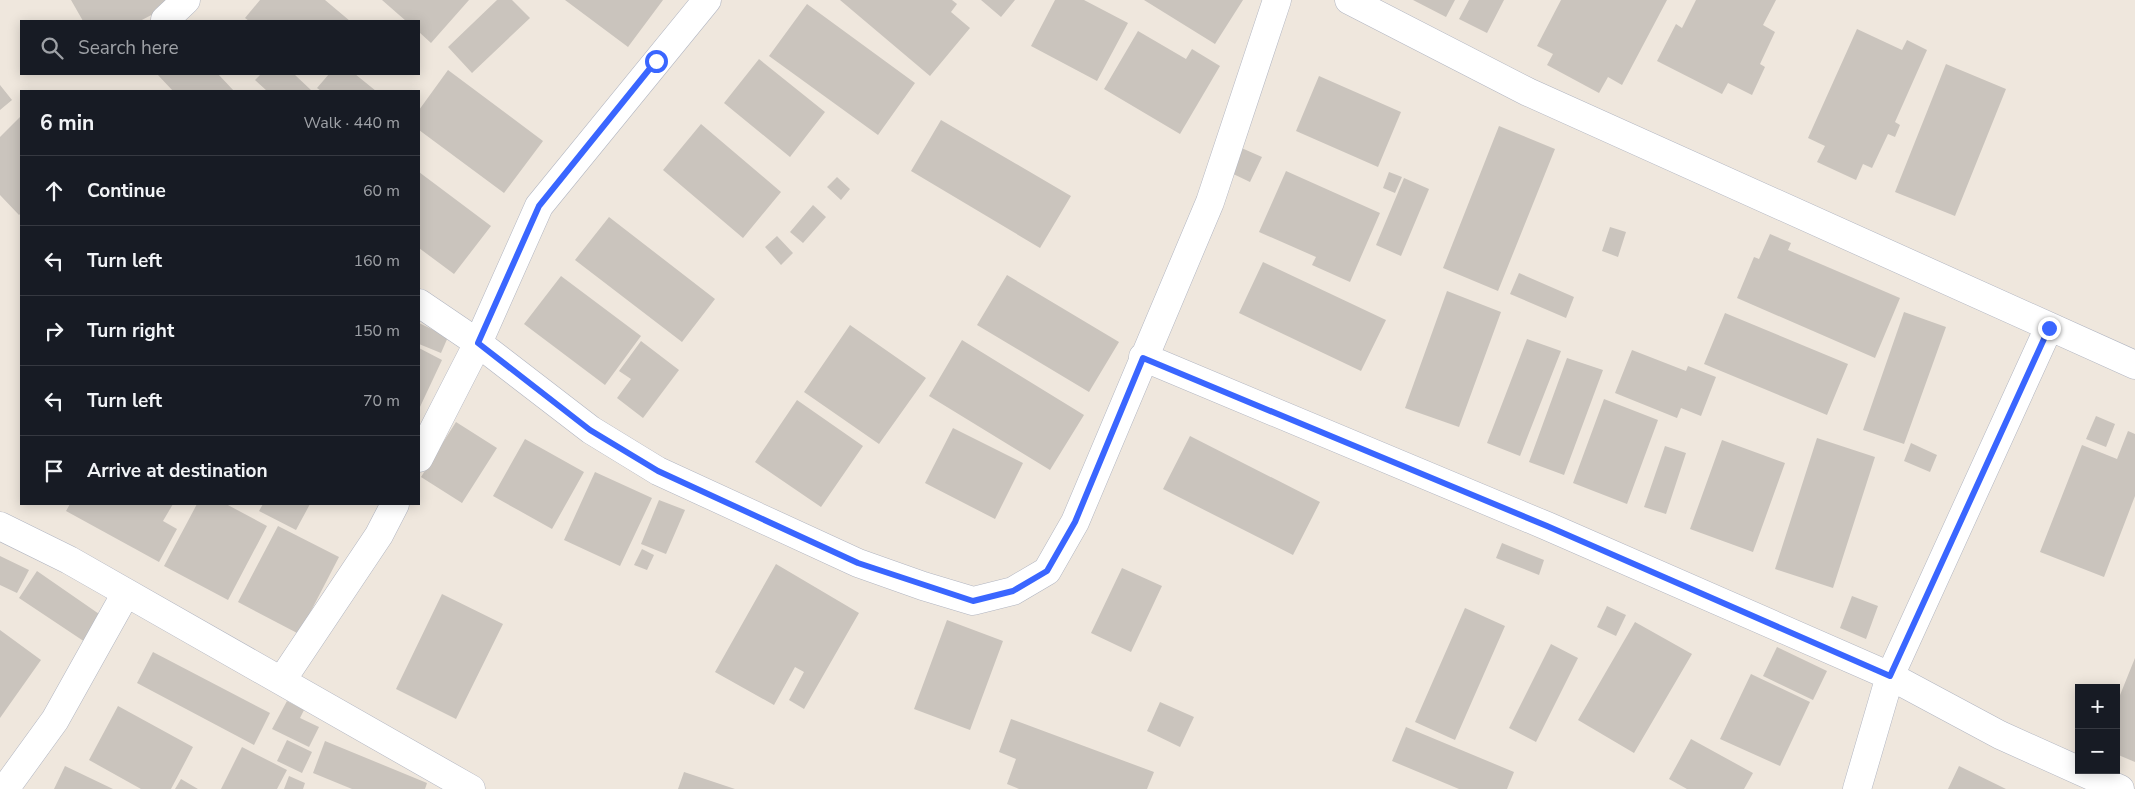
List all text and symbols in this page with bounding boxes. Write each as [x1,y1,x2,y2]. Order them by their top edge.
search box [20,20,420,75]
icon: search [38,34,66,62]
text: Search here [78,35,179,61]
route start [645,50,668,73]
text: 6 min [40,109,94,137]
text: Walk · 440 m [304,112,400,134]
icon: ahead [40,177,68,205]
text: Continue [87,178,166,204]
text: 60 m [363,180,400,202]
icon: left [40,247,68,275]
text: Turn left [87,248,162,274]
text: 160 m [353,250,400,272]
icon: right [40,317,68,345]
route end [2038,317,2061,340]
text: Turn right [87,318,174,344]
text: 150 m [353,320,400,342]
icon: left [40,387,68,415]
text: Turn left [87,388,162,414]
text: 70 m [363,390,400,412]
icon: arrive [40,457,68,485]
text: Arrive at destination [87,458,268,484]
map controls [2075,684,2120,774]
button: + [2075,684,2120,729]
button: − [2075,729,2120,774]

